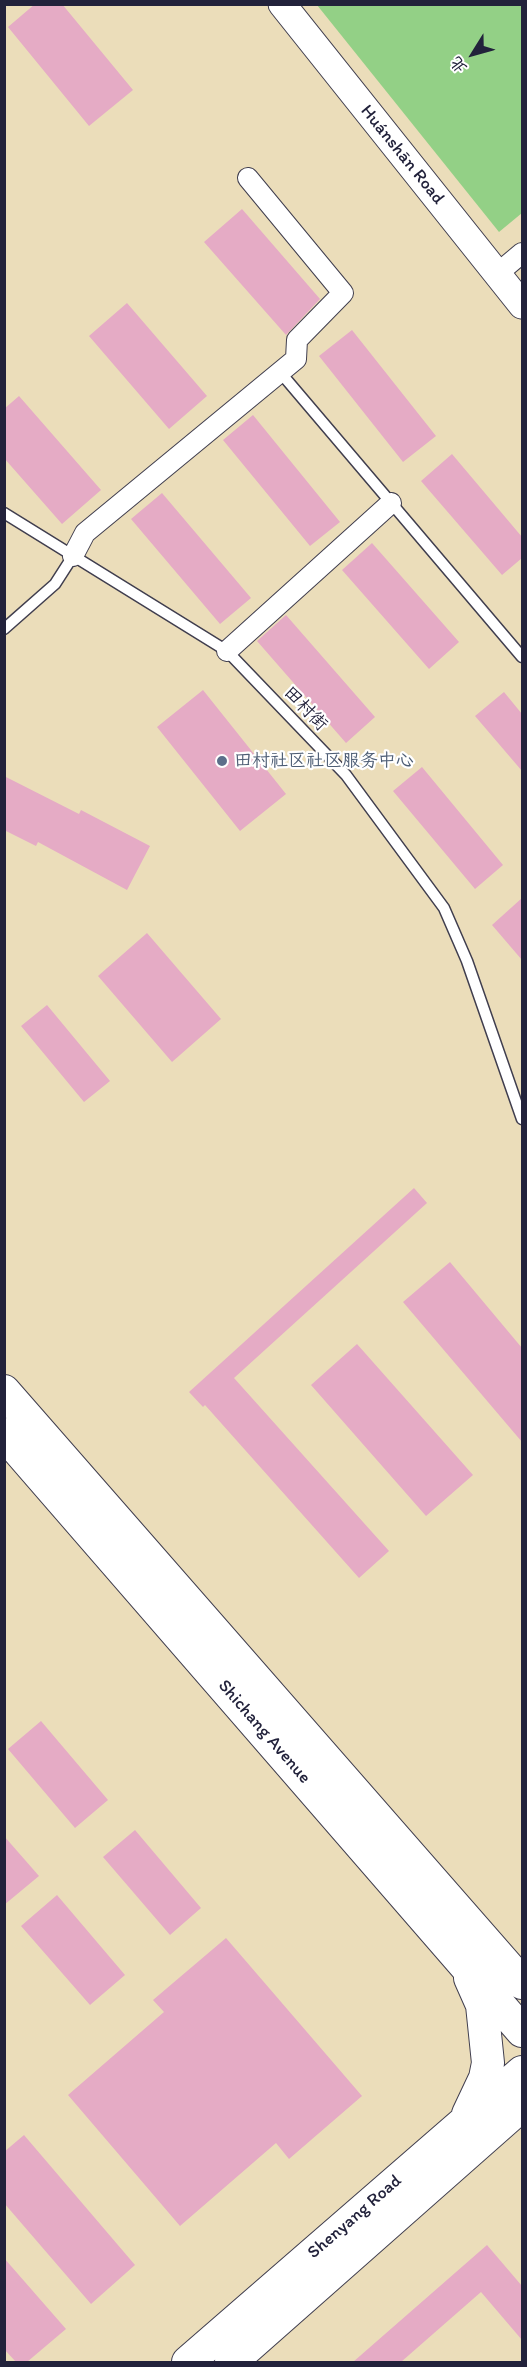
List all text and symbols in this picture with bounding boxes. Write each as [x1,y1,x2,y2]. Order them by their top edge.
north arrow [443,24,503,84]
text: 北 [446,53,471,77]
street label: Huánshān Road [355,101,449,209]
street label: 田村街 [278,682,332,736]
place label: 田村社区社区服务中心 [234,750,414,772]
marker: 田村社区社区服务中心 [215,754,229,768]
street label: Shichang Avenue [213,1676,315,1788]
street label: Shenyang Road [304,2170,406,2264]

